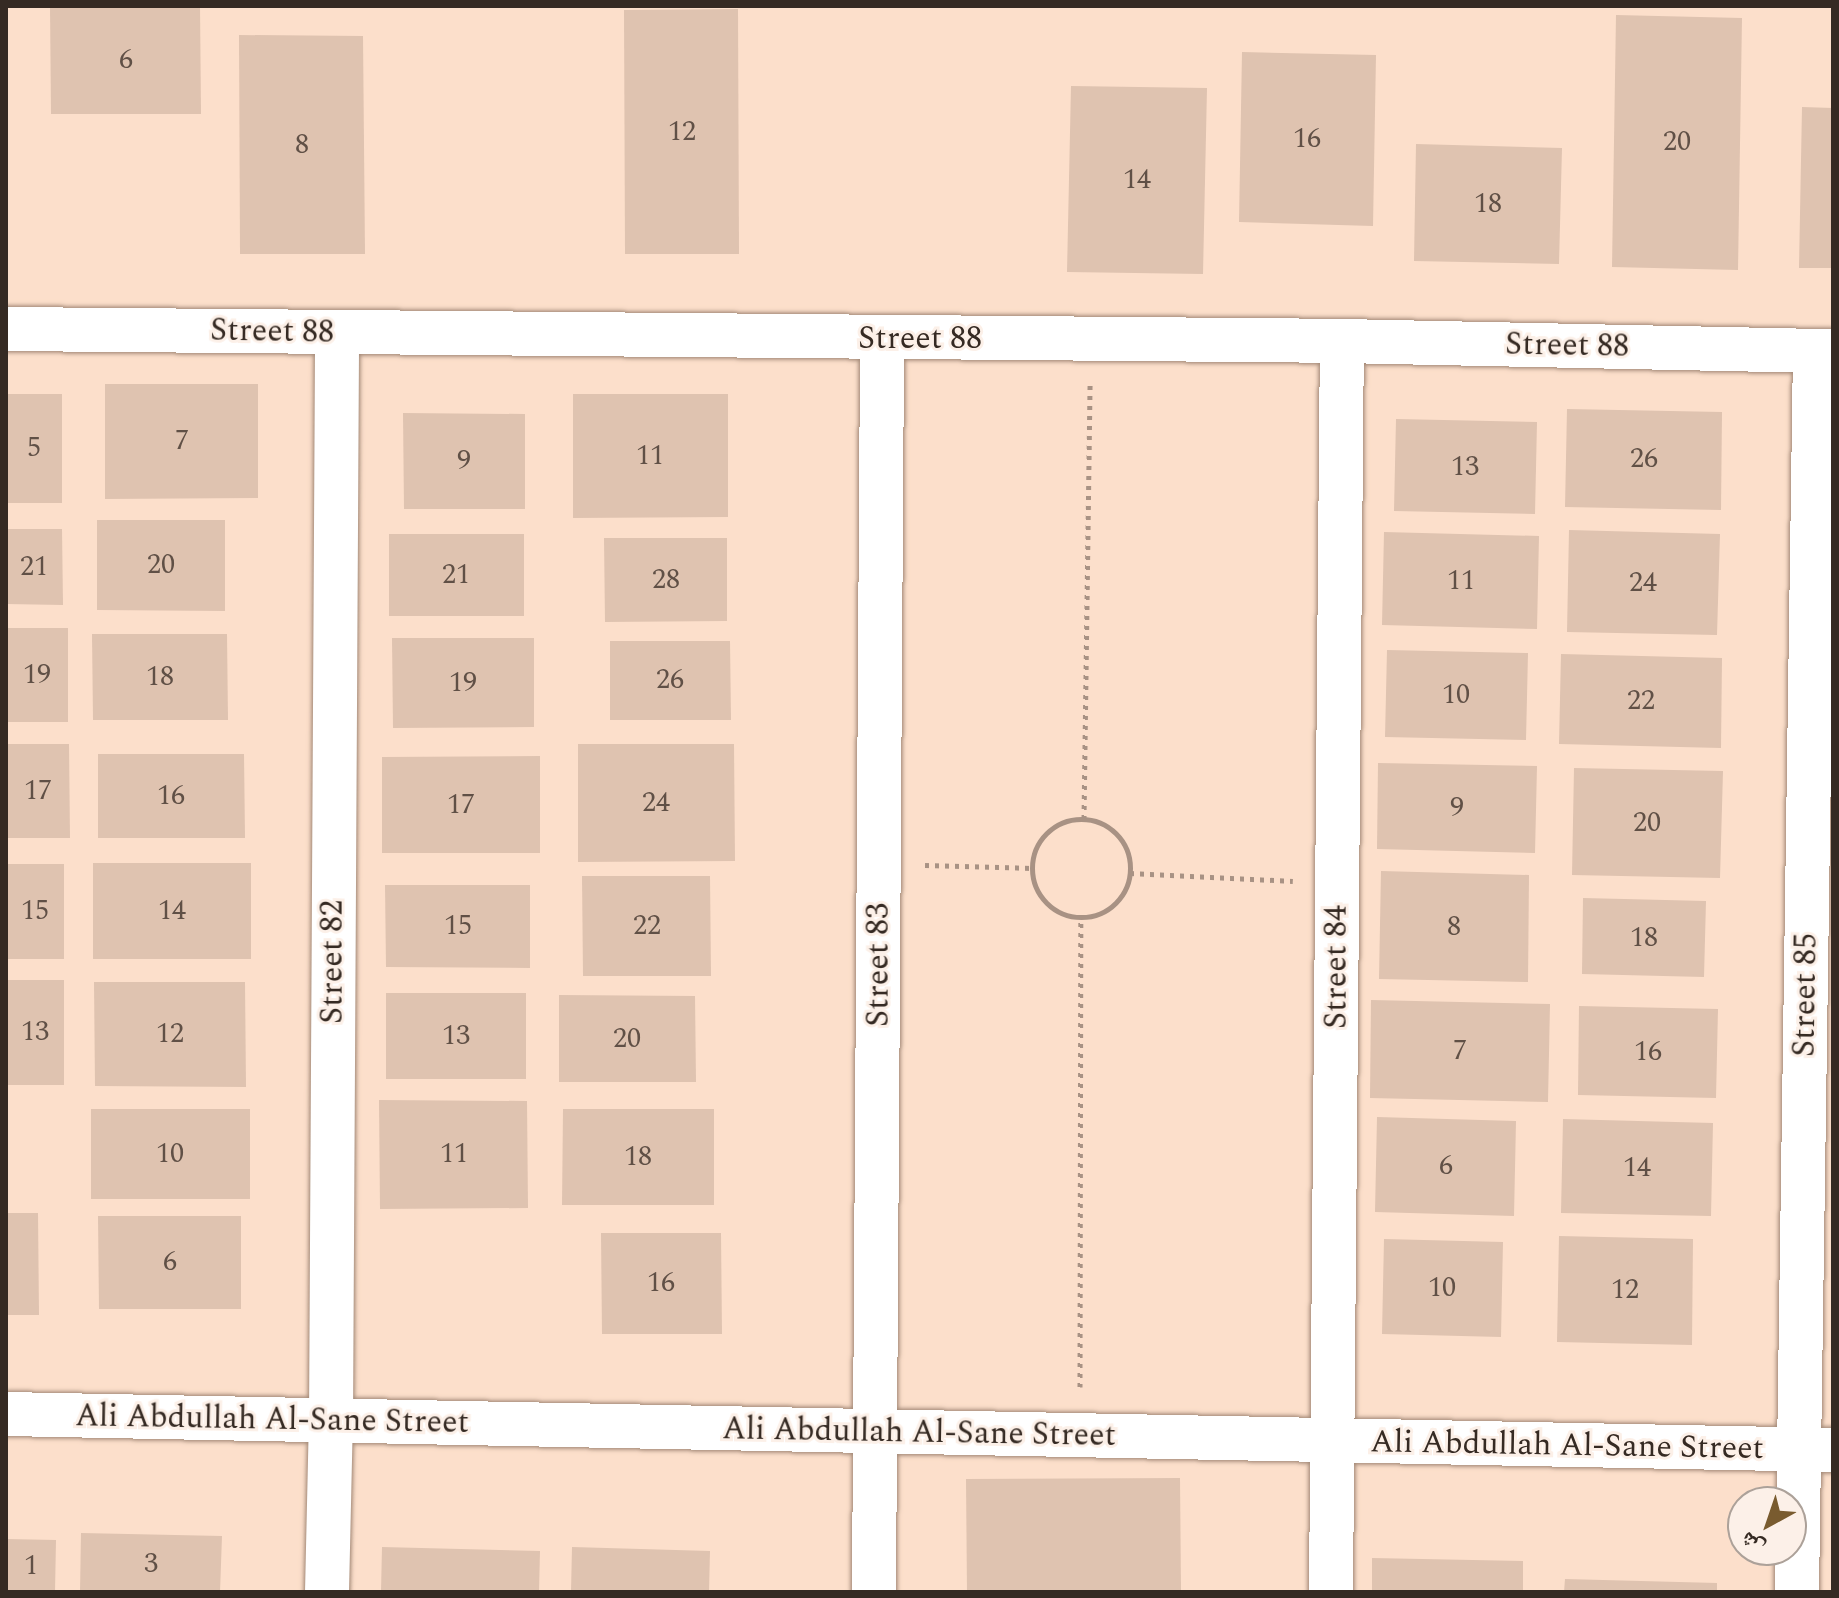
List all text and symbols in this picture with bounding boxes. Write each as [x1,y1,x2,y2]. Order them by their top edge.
house number: 6 [119,43,133,77]
house number: 12 [668,115,696,149]
house number: 16 [1293,122,1321,156]
house number: 20 [1663,125,1691,159]
house number: 8 [295,128,309,162]
house number: 14 [1123,163,1151,197]
house number: 18 [1474,187,1502,221]
street label: Street 88 [210,312,334,352]
street label: Street 88 [858,320,982,358]
street label: Street 88 [1505,326,1629,366]
house number: 7 [175,424,189,458]
house number: 5 [27,431,41,465]
house number: 11 [636,439,664,473]
house number: 26 [1630,442,1658,476]
house number: 9 [457,444,471,478]
house number: 13 [1451,450,1479,484]
house number: 20 [147,548,175,582]
house number: 21 [20,550,48,584]
house number: 21 [442,558,470,592]
house number: 28 [652,563,680,597]
house number: 11 [1447,564,1475,598]
house number: 24 [1629,566,1657,600]
house number: 19 [23,658,51,692]
house number: 18 [146,660,174,694]
house number: 26 [656,663,684,697]
house number: 19 [449,666,477,700]
house number: 10 [1442,678,1470,712]
house number: 22 [1627,684,1655,718]
house number: 17 [24,774,52,808]
house number: 16 [157,779,185,813]
house number: 24 [642,786,670,820]
house number: 17 [447,788,475,822]
house number: 9 [1450,791,1464,825]
house number: 20 [1633,806,1661,840]
house number: 15 [21,894,49,928]
house number: 14 [158,894,186,928]
street label: Street 82 [314,900,352,1024]
street label: Street 83 [860,903,898,1027]
street label: Street 84 [1318,905,1356,1029]
house number: 15 [444,909,472,943]
house number: 22 [633,909,661,943]
house number: 8 [1447,910,1461,944]
house number: 18 [1630,921,1658,955]
street label: Street 85 [1786,933,1826,1057]
house number: 13 [21,1015,49,1049]
house number: 12 [156,1017,184,1051]
house number: 13 [442,1019,470,1053]
house number: 20 [613,1022,641,1056]
house number: 7 [1453,1034,1467,1068]
house number: 16 [1634,1035,1662,1069]
house number: 10 [156,1137,184,1171]
house number: 11 [440,1137,468,1171]
house number: 18 [624,1140,652,1174]
house number: 6 [1439,1149,1453,1183]
house number: 14 [1623,1151,1651,1185]
house number: 6 [163,1245,177,1279]
house number: 16 [647,1266,675,1300]
house number: 10 [1428,1271,1456,1305]
house number: 12 [1611,1273,1639,1307]
street label: Ali Abdullah Al-Sane Street [75,1397,469,1443]
street label: Ali Abdullah Al-Sane Street [722,1410,1116,1456]
street label: Ali Abdullah Al-Sane Street [1370,1423,1764,1469]
north arrow [1727,1486,1807,1566]
text: ش [1733,1523,1772,1563]
house number: 3 [144,1547,158,1581]
house number: 1 [24,1549,38,1583]

